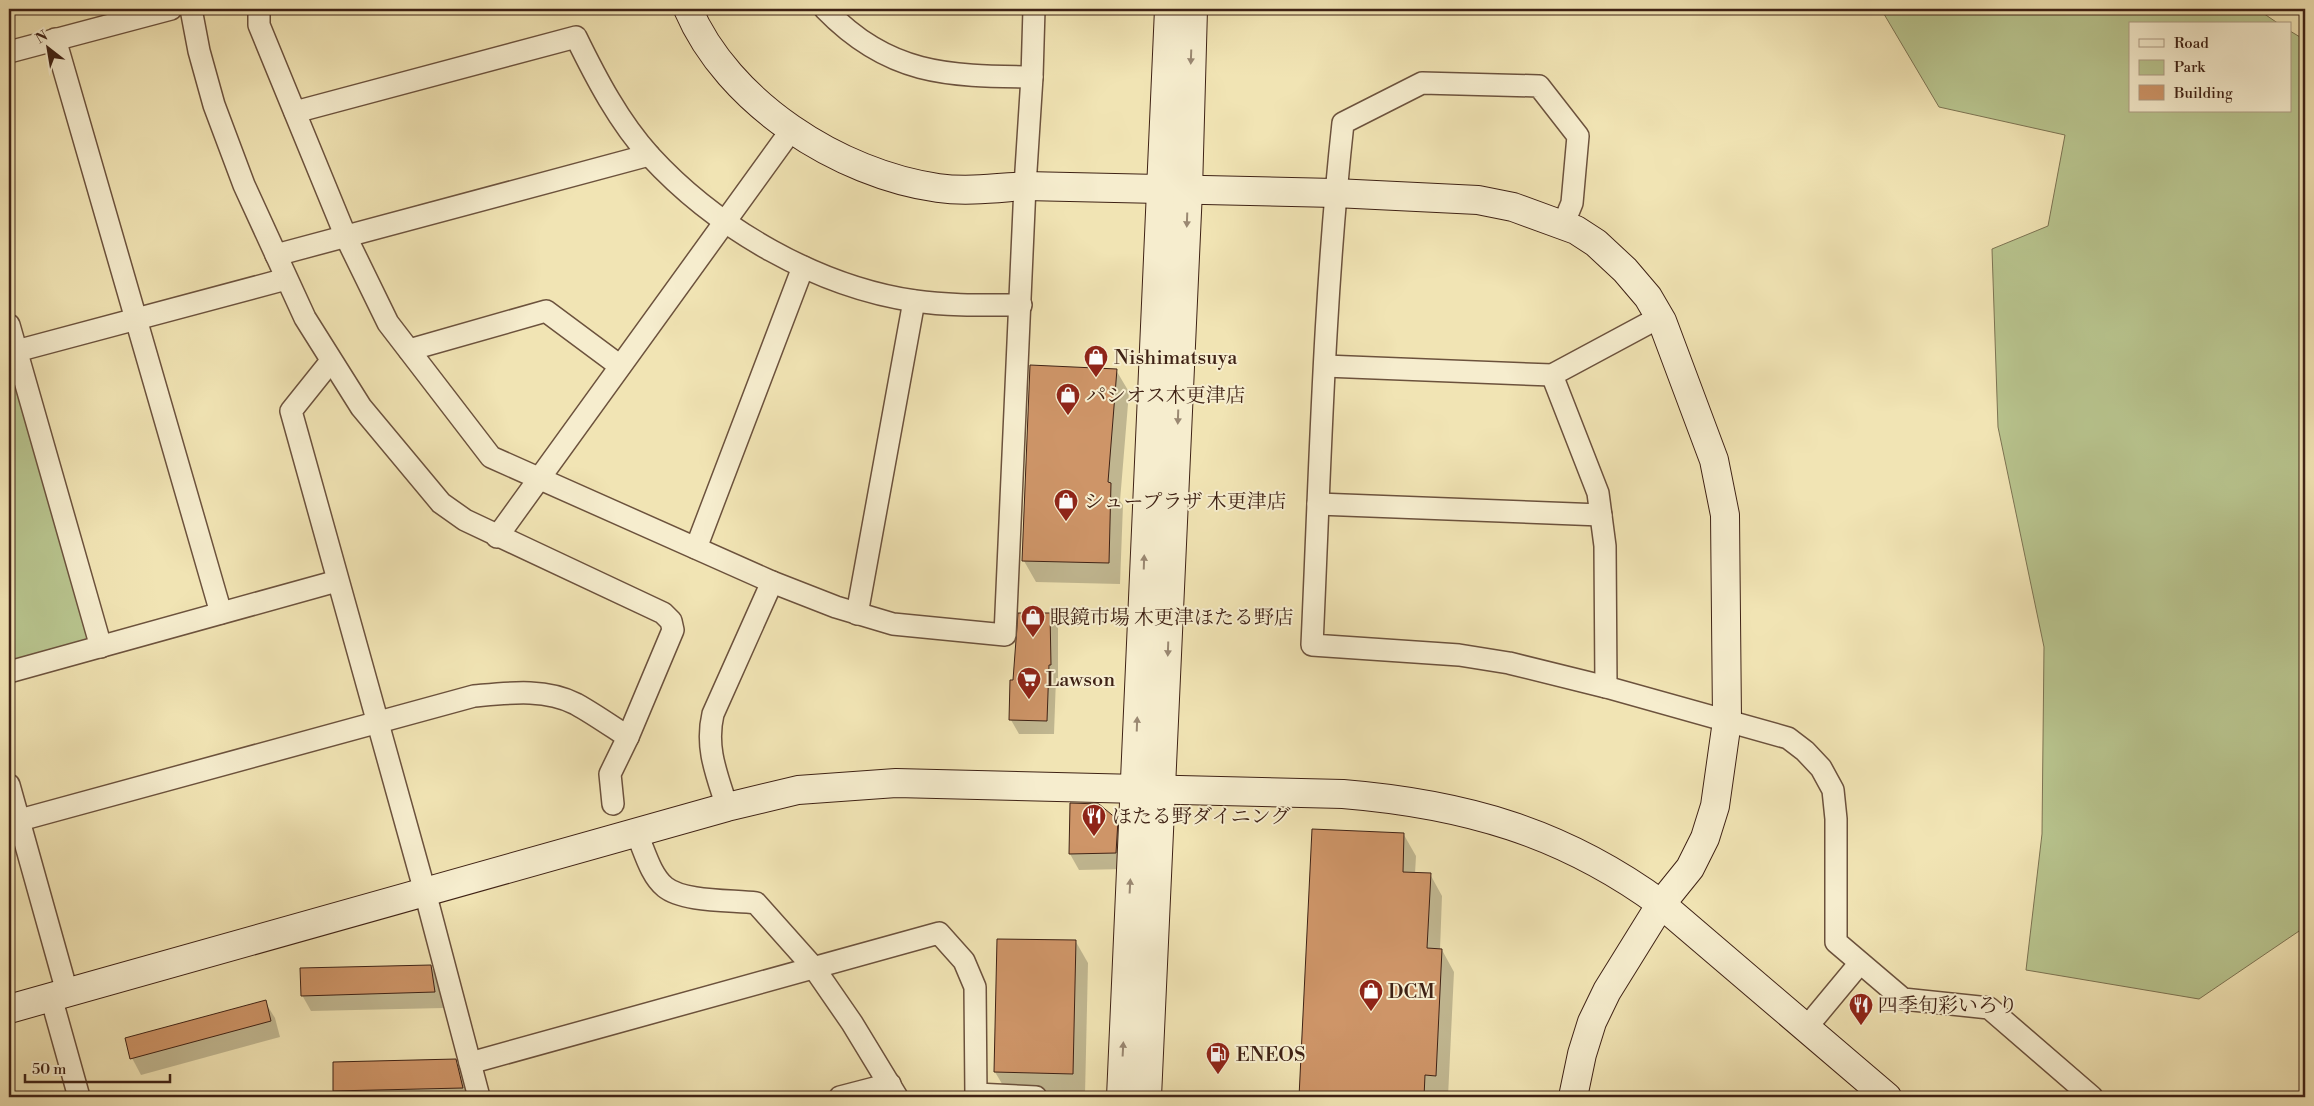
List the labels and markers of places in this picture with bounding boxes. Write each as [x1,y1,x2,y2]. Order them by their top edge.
shop icon: Nishimatsuya [1083,344,1109,378]
place label: Nishimatsuya [1114,346,1238,371]
shop icon: パシオス木更津店 [1055,382,1081,416]
place label: パシオス木更津店 [1086,384,1246,409]
shop icon: シュープラザ 木更津店 [1053,488,1079,522]
place label: シュープラザ 木更津店 [1084,490,1287,515]
shop icon: 眼鏡市場 木更津ほたる野店 [1020,604,1046,638]
place label: 眼鏡市場 木更津ほたる野店 [1050,606,1294,631]
supermarket icon: Lawson [1016,666,1042,700]
place label: Lawson [1046,668,1115,693]
restaurant icon: ほたる野ダイニング [1081,803,1107,837]
place label: ほたる野ダイニング [1112,805,1290,830]
shop icon: DCM [1358,978,1384,1012]
place label: DCM [1388,980,1435,1005]
restaurant icon: 四季旬彩いろり [1848,992,1874,1026]
place label: 四季旬彩いろり [1878,994,2018,1019]
fuel station icon: ENEOS [1205,1041,1231,1075]
place label: ENEOS [1236,1043,1305,1068]

